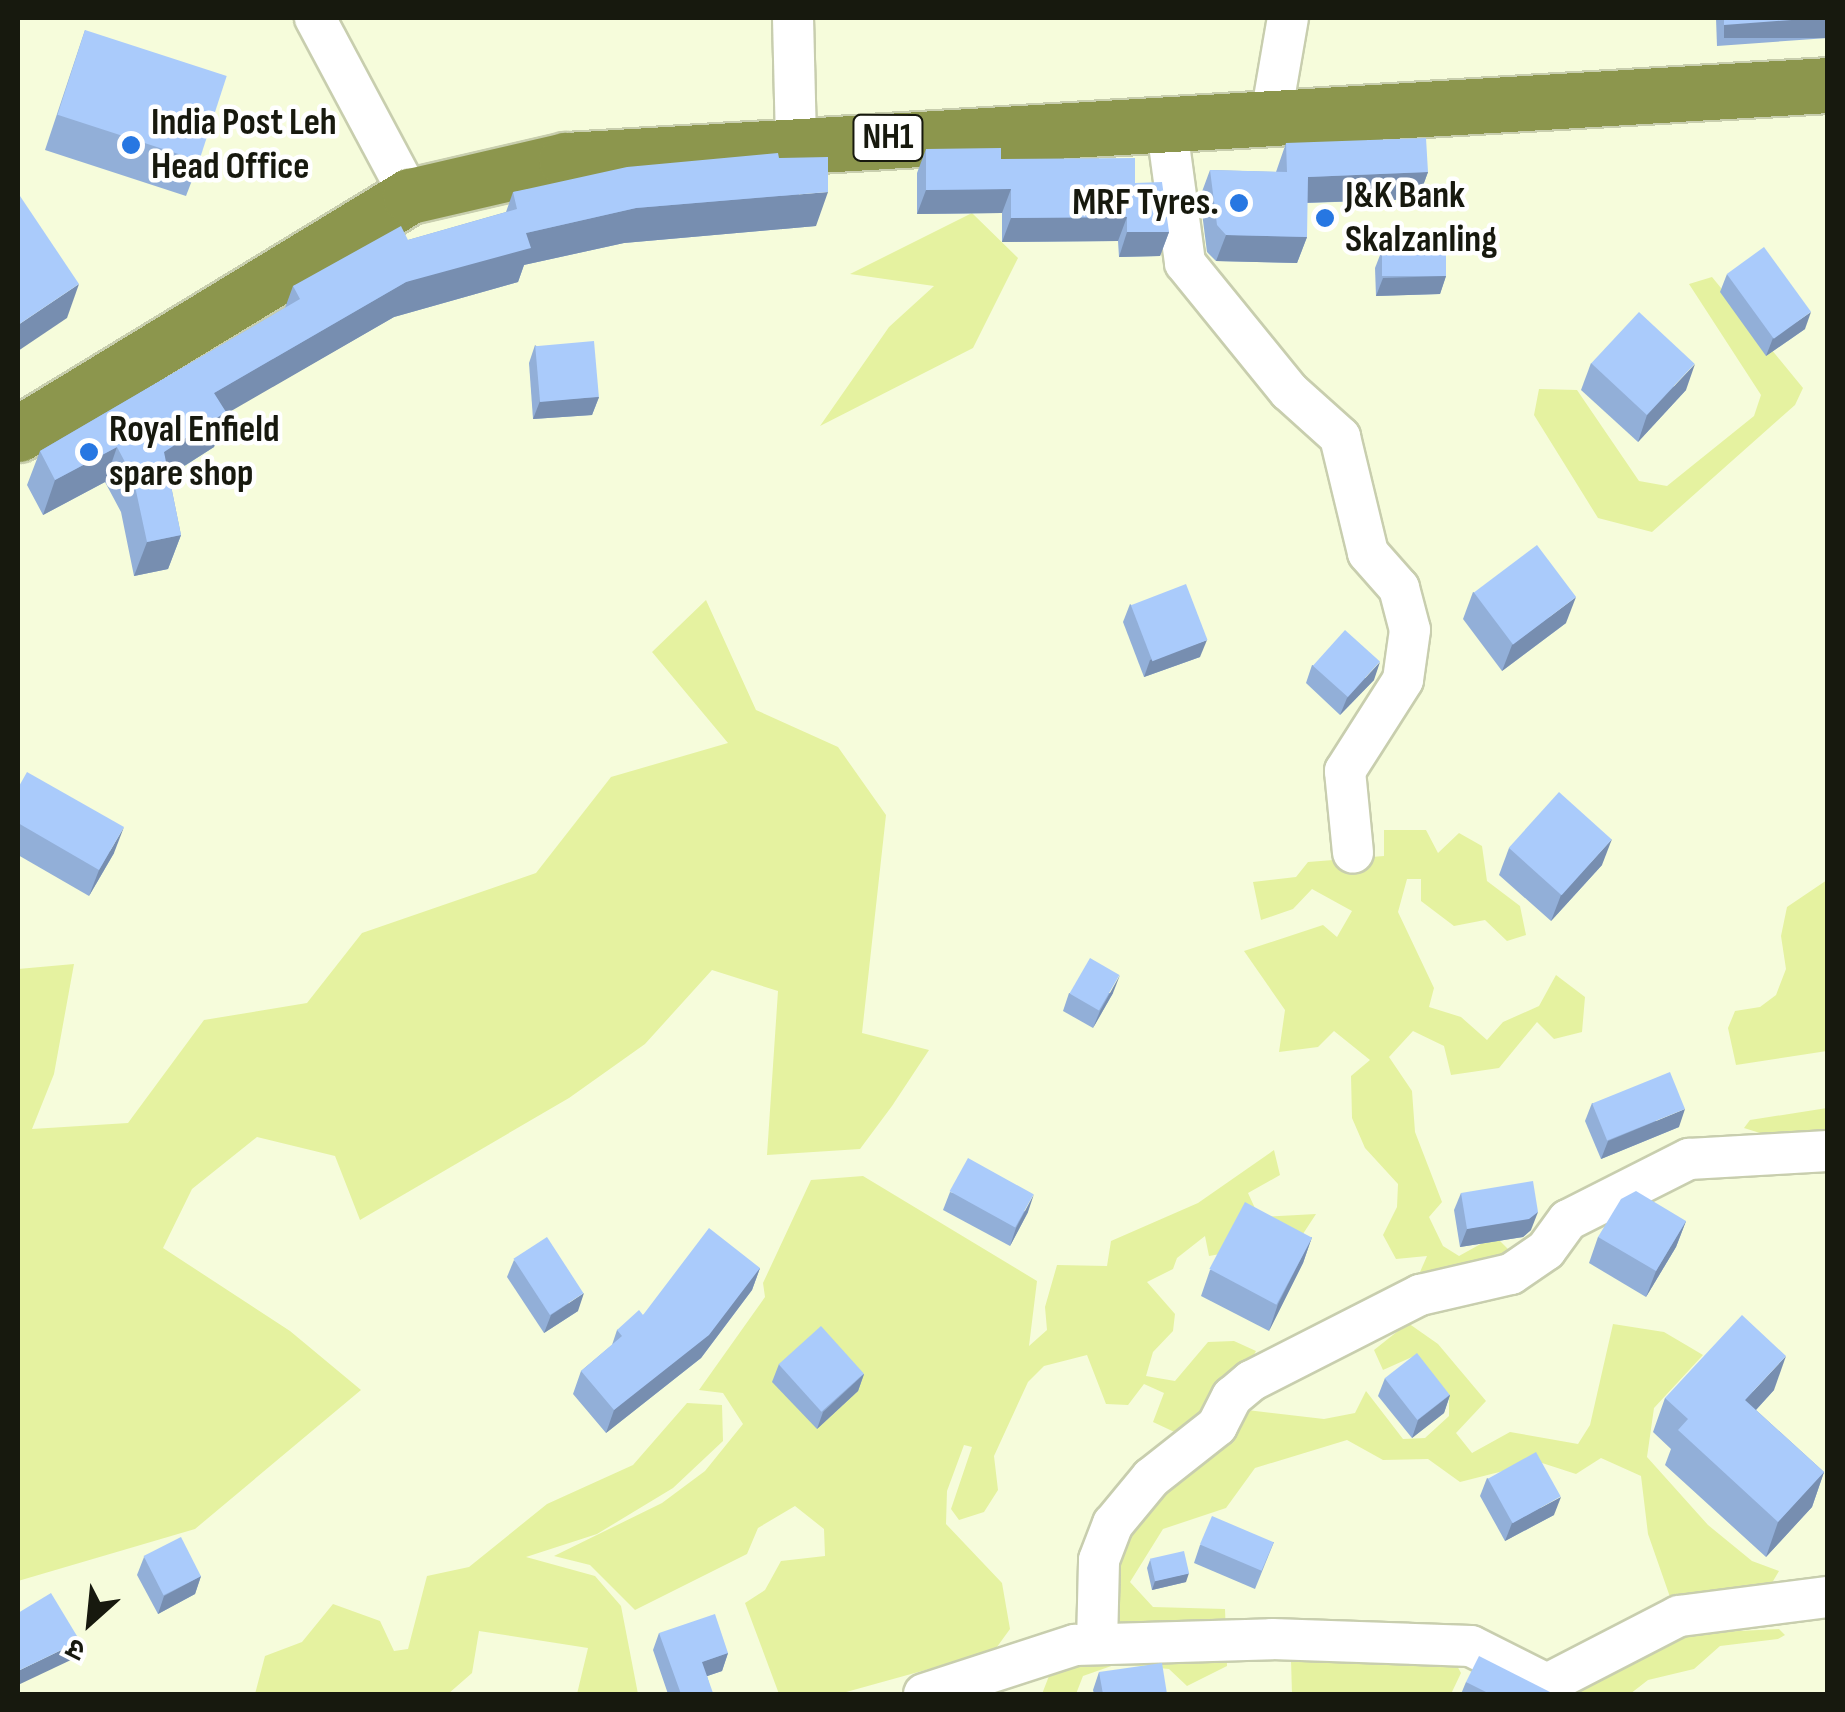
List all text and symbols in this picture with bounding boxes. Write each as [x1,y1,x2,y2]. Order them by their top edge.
place label: India Post Leh Head Office [151,100,337,190]
road number: NH1 [850,108,926,168]
marker: India Post Leh Head Office [120,134,142,156]
place label: J&K Bank Skalzanling [1345,173,1497,262]
place label: MRF Tyres. [1072,180,1219,226]
marker: MRF Tyres. [1228,192,1250,214]
marker: J&K Bank Skalzanling [1314,207,1336,229]
place label: Royal Enfield spare shop [109,407,280,496]
marker: Royal Enfield spare shop [78,441,100,463]
north arrow [40,1572,140,1672]
text: उ [61,1631,91,1668]

